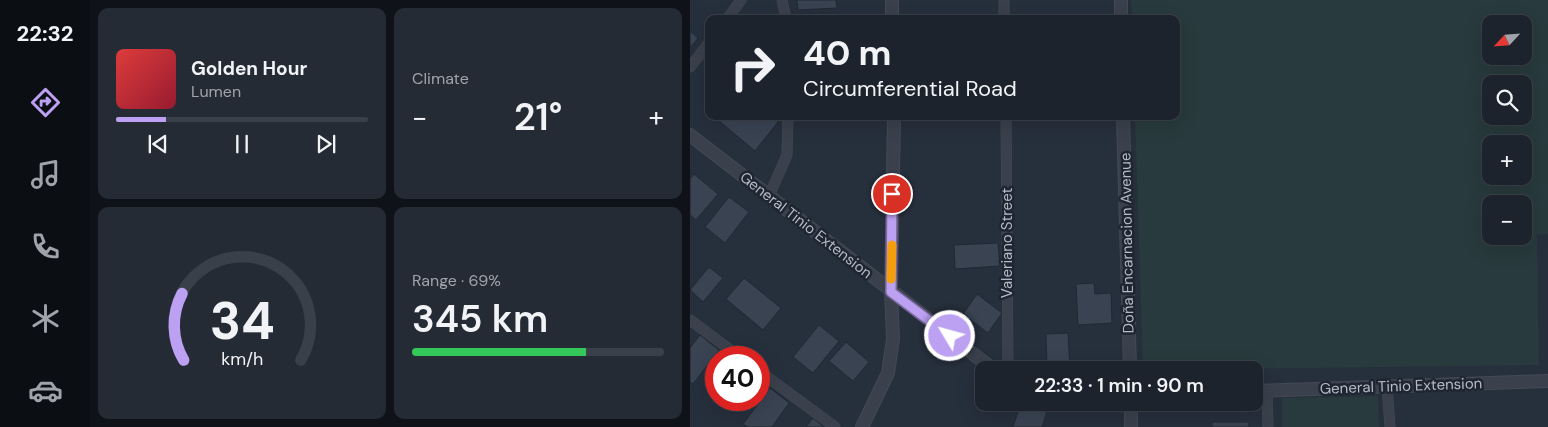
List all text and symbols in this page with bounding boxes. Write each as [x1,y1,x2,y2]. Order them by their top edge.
north arrow [1482,15,1532,65]
map controls [1482,15,1532,245]
text: 22:32 [17,19,73,48]
text: 40 m [803,30,892,76]
icon: right [720,35,785,100]
text: Golden Hour [191,56,307,81]
text: Climate [412,68,469,89]
text: Circumferential Road [803,74,1017,103]
button: search [1482,75,1532,125]
text: Lumen [191,81,241,102]
icon: directions [28,85,63,120]
text: 21° [514,92,562,142]
text: − [412,99,427,136]
text: + [649,99,664,136]
icon: previous [144,130,172,158]
icon: pause [228,130,256,158]
icon: next [312,130,340,158]
button: + [1482,135,1532,185]
street label: Doña Encarnacion Avenue [1115,152,1139,334]
icon: music [28,157,63,192]
street label: General Tinio Extension [736,167,876,283]
pin [871,173,913,215]
icon: arrive [878,180,906,208]
street label: Valeriano Street [997,188,1017,298]
button: − [1482,195,1532,245]
icon: phone [28,229,63,264]
text: Range · 69% [412,270,501,291]
text: 34 [209,287,275,355]
text: 345 km [412,294,548,344]
icon: climate [28,301,63,336]
position arrow [923,309,975,361]
speed limit sign: 40 [705,346,770,411]
text: km/h [221,347,263,371]
icon: car [28,373,63,408]
text: 22:33 · 1 min · 90 m [1034,373,1204,398]
street label: General Tinio Extension [1319,373,1483,399]

